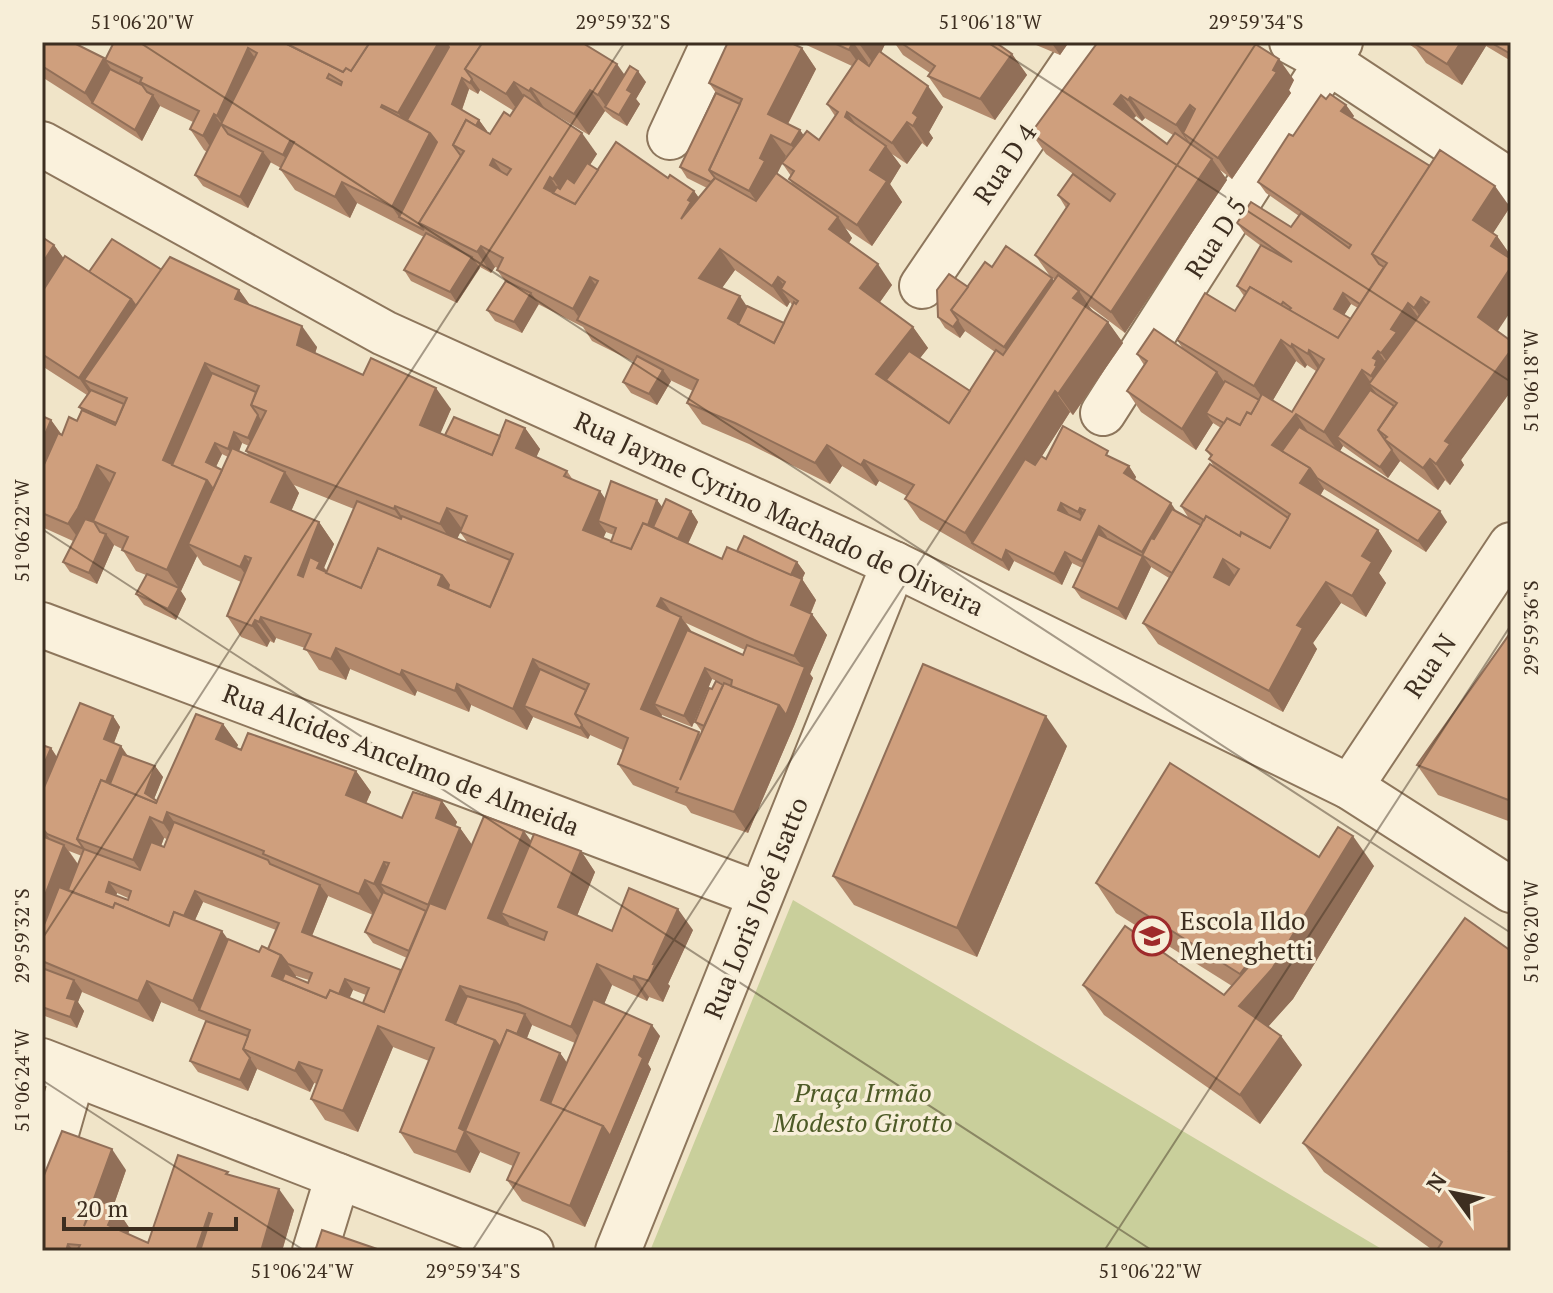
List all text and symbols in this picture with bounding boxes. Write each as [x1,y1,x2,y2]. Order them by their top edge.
text: 51°06'20"W [90,8,194,35]
text: 29°59'32"S [575,8,671,35]
text: 51°06'18"W [938,8,1042,35]
text: 29°59'34"S [1208,8,1304,35]
street label: Rua D 4 [965,117,1043,210]
street label: Rua D 5 [1177,191,1254,284]
text: 51°06'18"W [1517,329,1544,433]
street label: Rua Jayme Cyrino Machado de Oliveira [569,403,989,623]
text: 51°06'22"W [8,479,35,583]
text: 29°59'36"S [1517,580,1544,676]
street label: Rua N [1396,627,1463,704]
street label: Rua Alcides Ancelmo de Almeida [218,675,584,843]
street label: Rua Loris José Isatto [695,792,815,1023]
text: 51°06'20"W [1517,880,1544,984]
text: 29°59'32"S [8,888,35,984]
place label: Escola Ildo Meneghetti [1180,903,1313,967]
school or university icon: Escola Ildo Meneghetti [1131,915,1173,957]
text: 51°06'24"W [8,1029,35,1133]
park label: Praça Irmão Modesto Girotto [772,1075,953,1139]
north arrow [1413,1153,1493,1233]
text: N [1419,1167,1453,1197]
scale bar [64,1181,236,1231]
text: 20 m [76,1192,128,1224]
text: 51°06'24"W [250,1257,354,1284]
text: 29°59'34"S [425,1257,521,1284]
text: 51°06'22"W [1098,1257,1202,1284]

